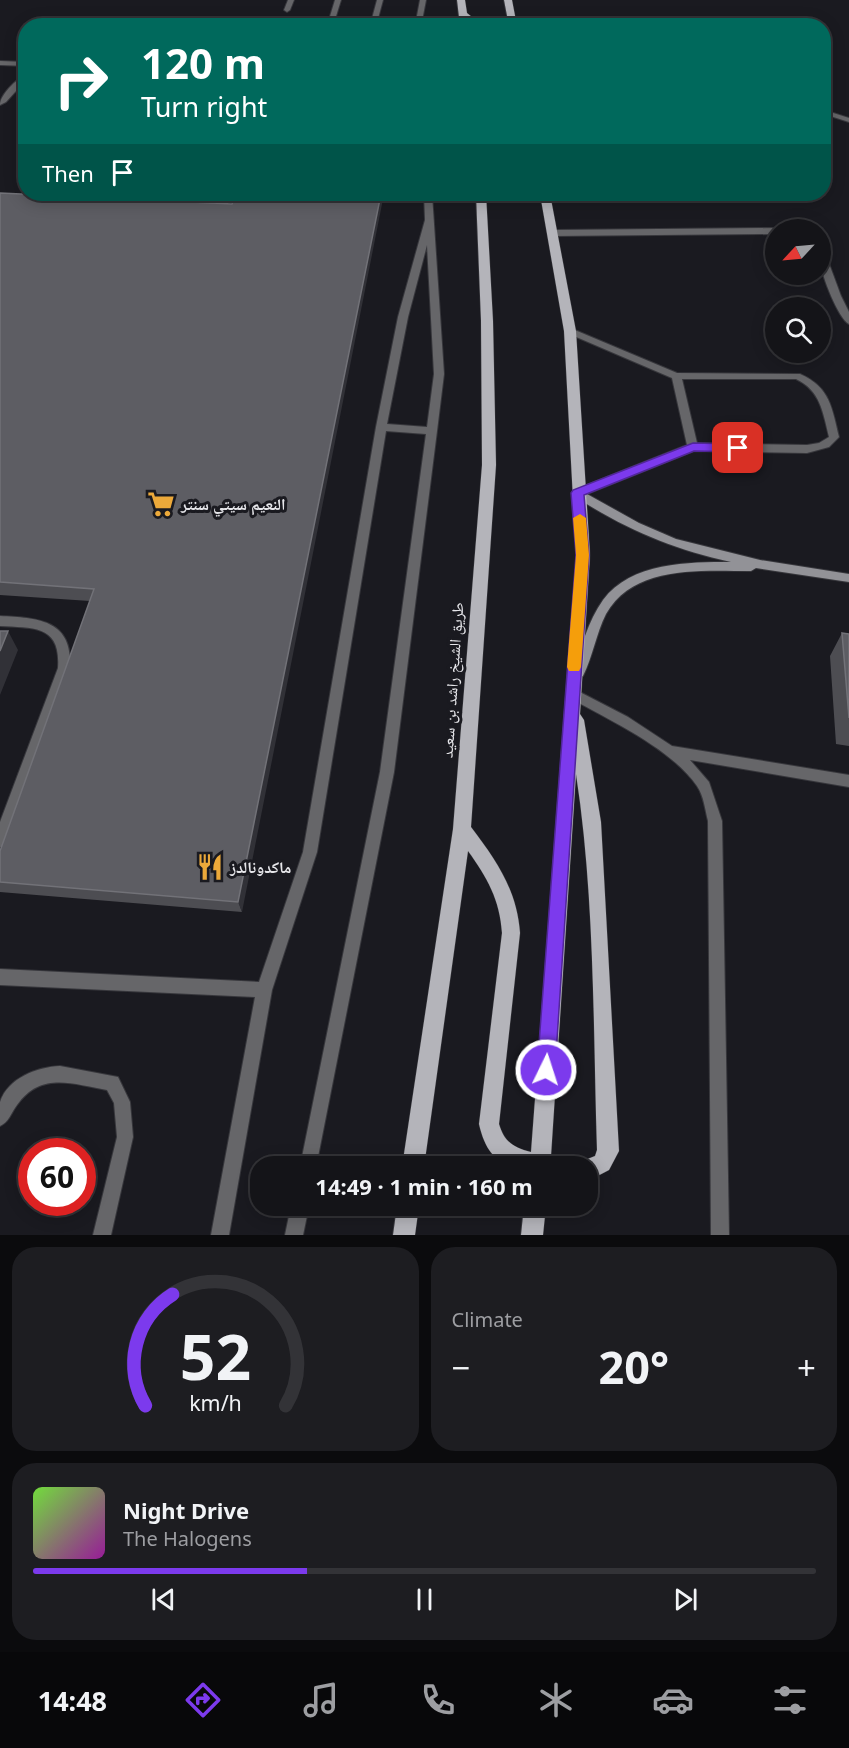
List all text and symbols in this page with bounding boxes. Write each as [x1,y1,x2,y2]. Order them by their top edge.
text: 120 m [141,34,265,91]
icon: right [42,42,120,120]
text: Turn right [141,88,267,125]
icon: arrive [106,156,139,189]
text: Then [42,158,94,188]
north arrow [765,219,831,285]
map controls [765,219,831,363]
button: search [765,297,831,363]
pin [712,422,763,473]
icon: arrive [721,431,754,464]
supermarket icon: النعيم سيتي سنتر [146,489,176,519]
place label: النعيم سيتي سنتر [180,493,286,517]
street label: طريق الشيخ راشد بن سعيد [436,601,468,759]
restaurant icon: ماكدونالدز [195,852,225,882]
place label: ماكدونالدز [229,856,291,878]
position arrow [514,1038,578,1102]
speed limit sign: 60 [18,1138,96,1216]
text: 14:49 · 1 min · 160 m [315,1171,533,1201]
text: Climate [452,1306,523,1333]
text: 52 [180,1313,251,1398]
text: 20° [598,1336,669,1397]
text: − [452,1345,470,1390]
text: + [797,1345,816,1390]
text: km/h [189,1388,242,1417]
text: Night Drive [123,1495,249,1525]
text: The Halogens [123,1525,252,1552]
icon: previous [147,1583,180,1616]
icon: pause [408,1583,441,1616]
icon: next [669,1583,702,1616]
icon: directions [182,1679,224,1721]
icon: music [300,1679,342,1721]
icon: phone [417,1679,459,1721]
icon: climate [535,1679,577,1721]
icon: car [652,1679,694,1721]
icon: filters [769,1679,811,1721]
text: 14:48 [38,1682,107,1719]

